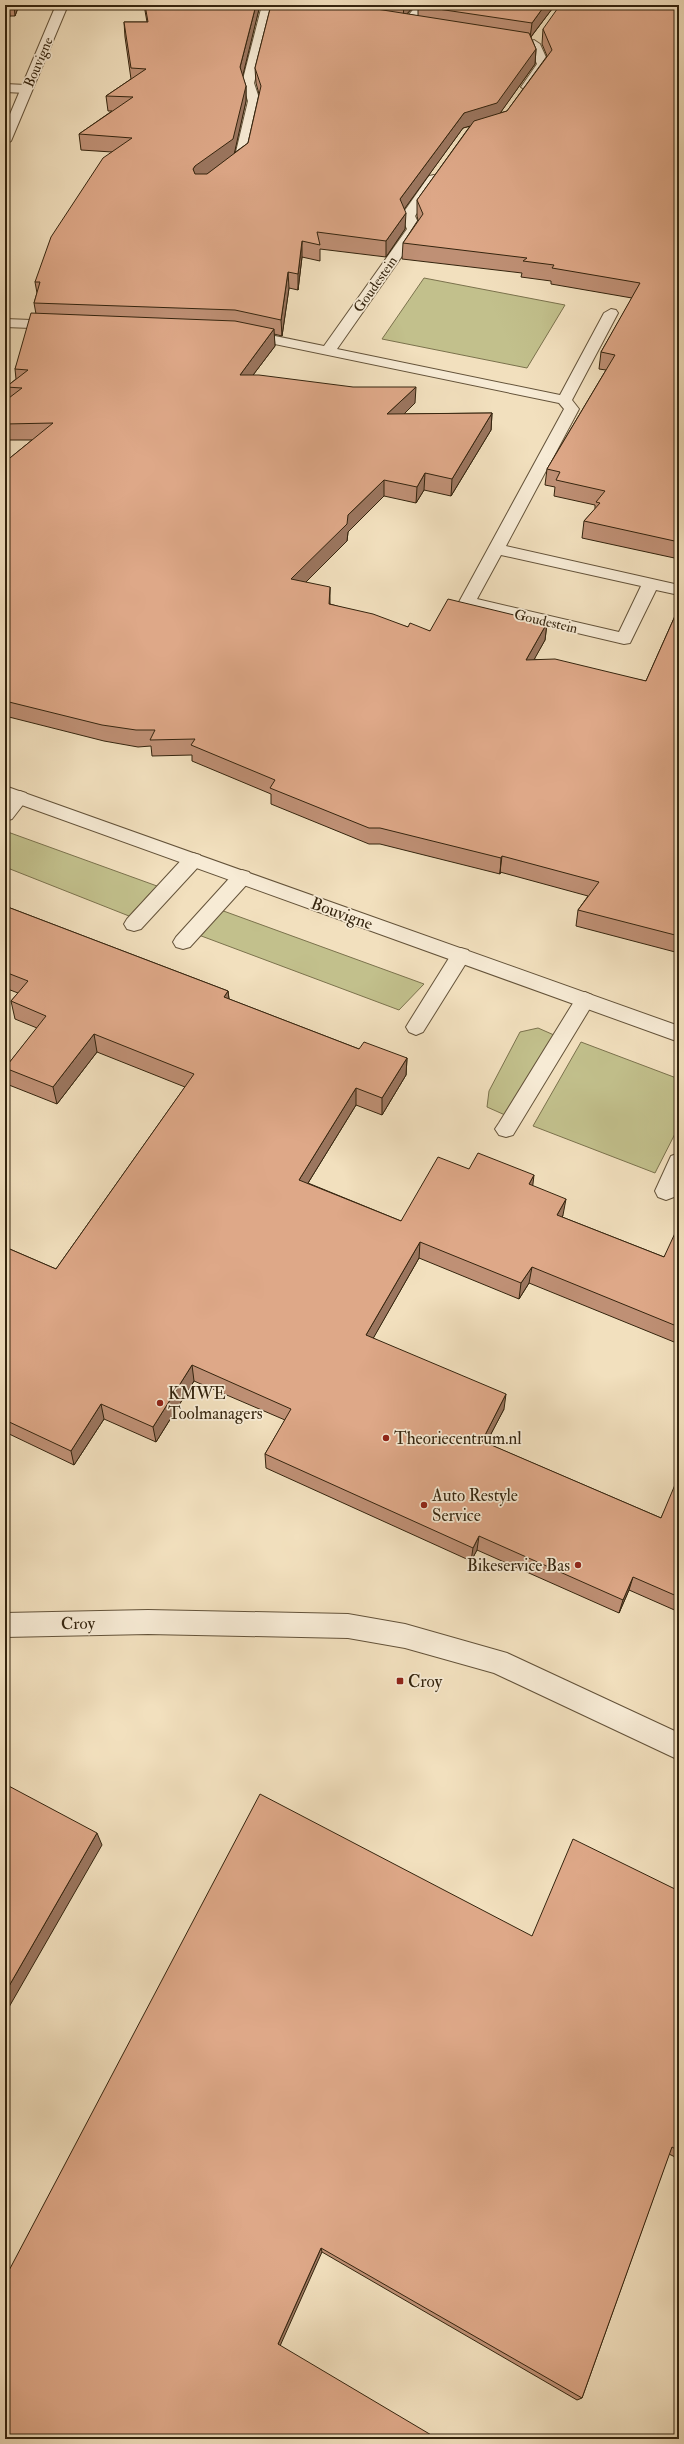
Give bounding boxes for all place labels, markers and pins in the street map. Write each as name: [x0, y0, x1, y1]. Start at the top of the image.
place label: KMWE Toolmanagers: [168, 1383, 263, 1424]
marker: KMWE Toolmanagers: [155, 1398, 165, 1408]
place label: Theoriecentrum.nl: [394, 1428, 522, 1449]
marker: Theoriecentrum.nl: [381, 1433, 391, 1443]
place label: Auto Restyle Service: [431, 1485, 518, 1526]
marker: Auto Restyle Service: [419, 1500, 429, 1510]
place label: Bikeservice Bas: [467, 1555, 570, 1576]
marker: Bikeservice Bas: [573, 1560, 583, 1570]
place label: Croy: [408, 1671, 443, 1693]
marker: Croy: [395, 1676, 405, 1686]

